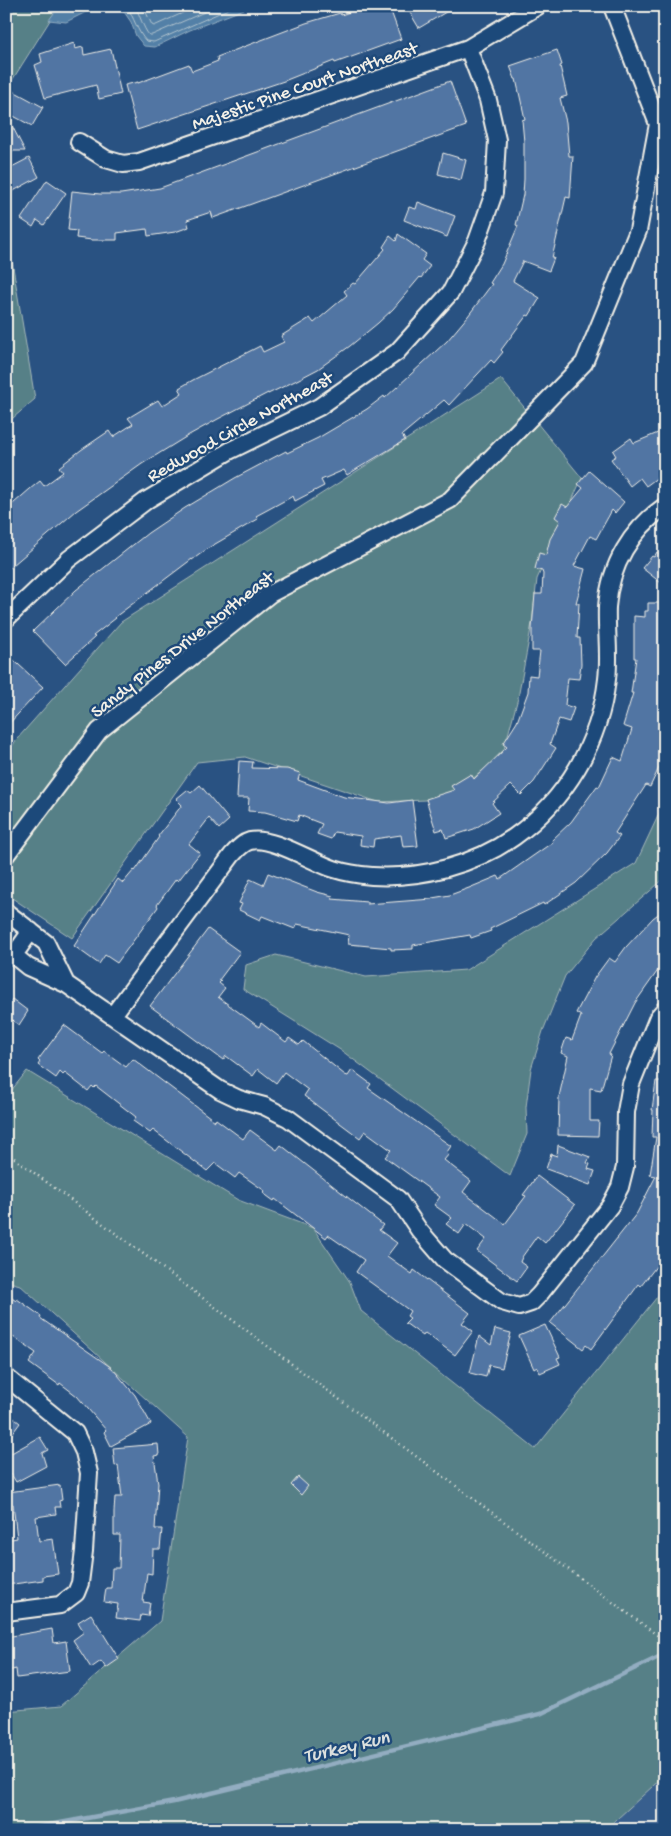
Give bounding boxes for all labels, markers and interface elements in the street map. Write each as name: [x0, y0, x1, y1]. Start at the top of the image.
street label: Majestic Pine Court Northeast: [189, 37, 423, 137]
street label: Redwood Circle Northeast: [144, 366, 340, 489]
street label: Sandy Pines Drive Northeast: [87, 566, 281, 724]
water label: Turkey Run: [302, 1727, 392, 1769]

